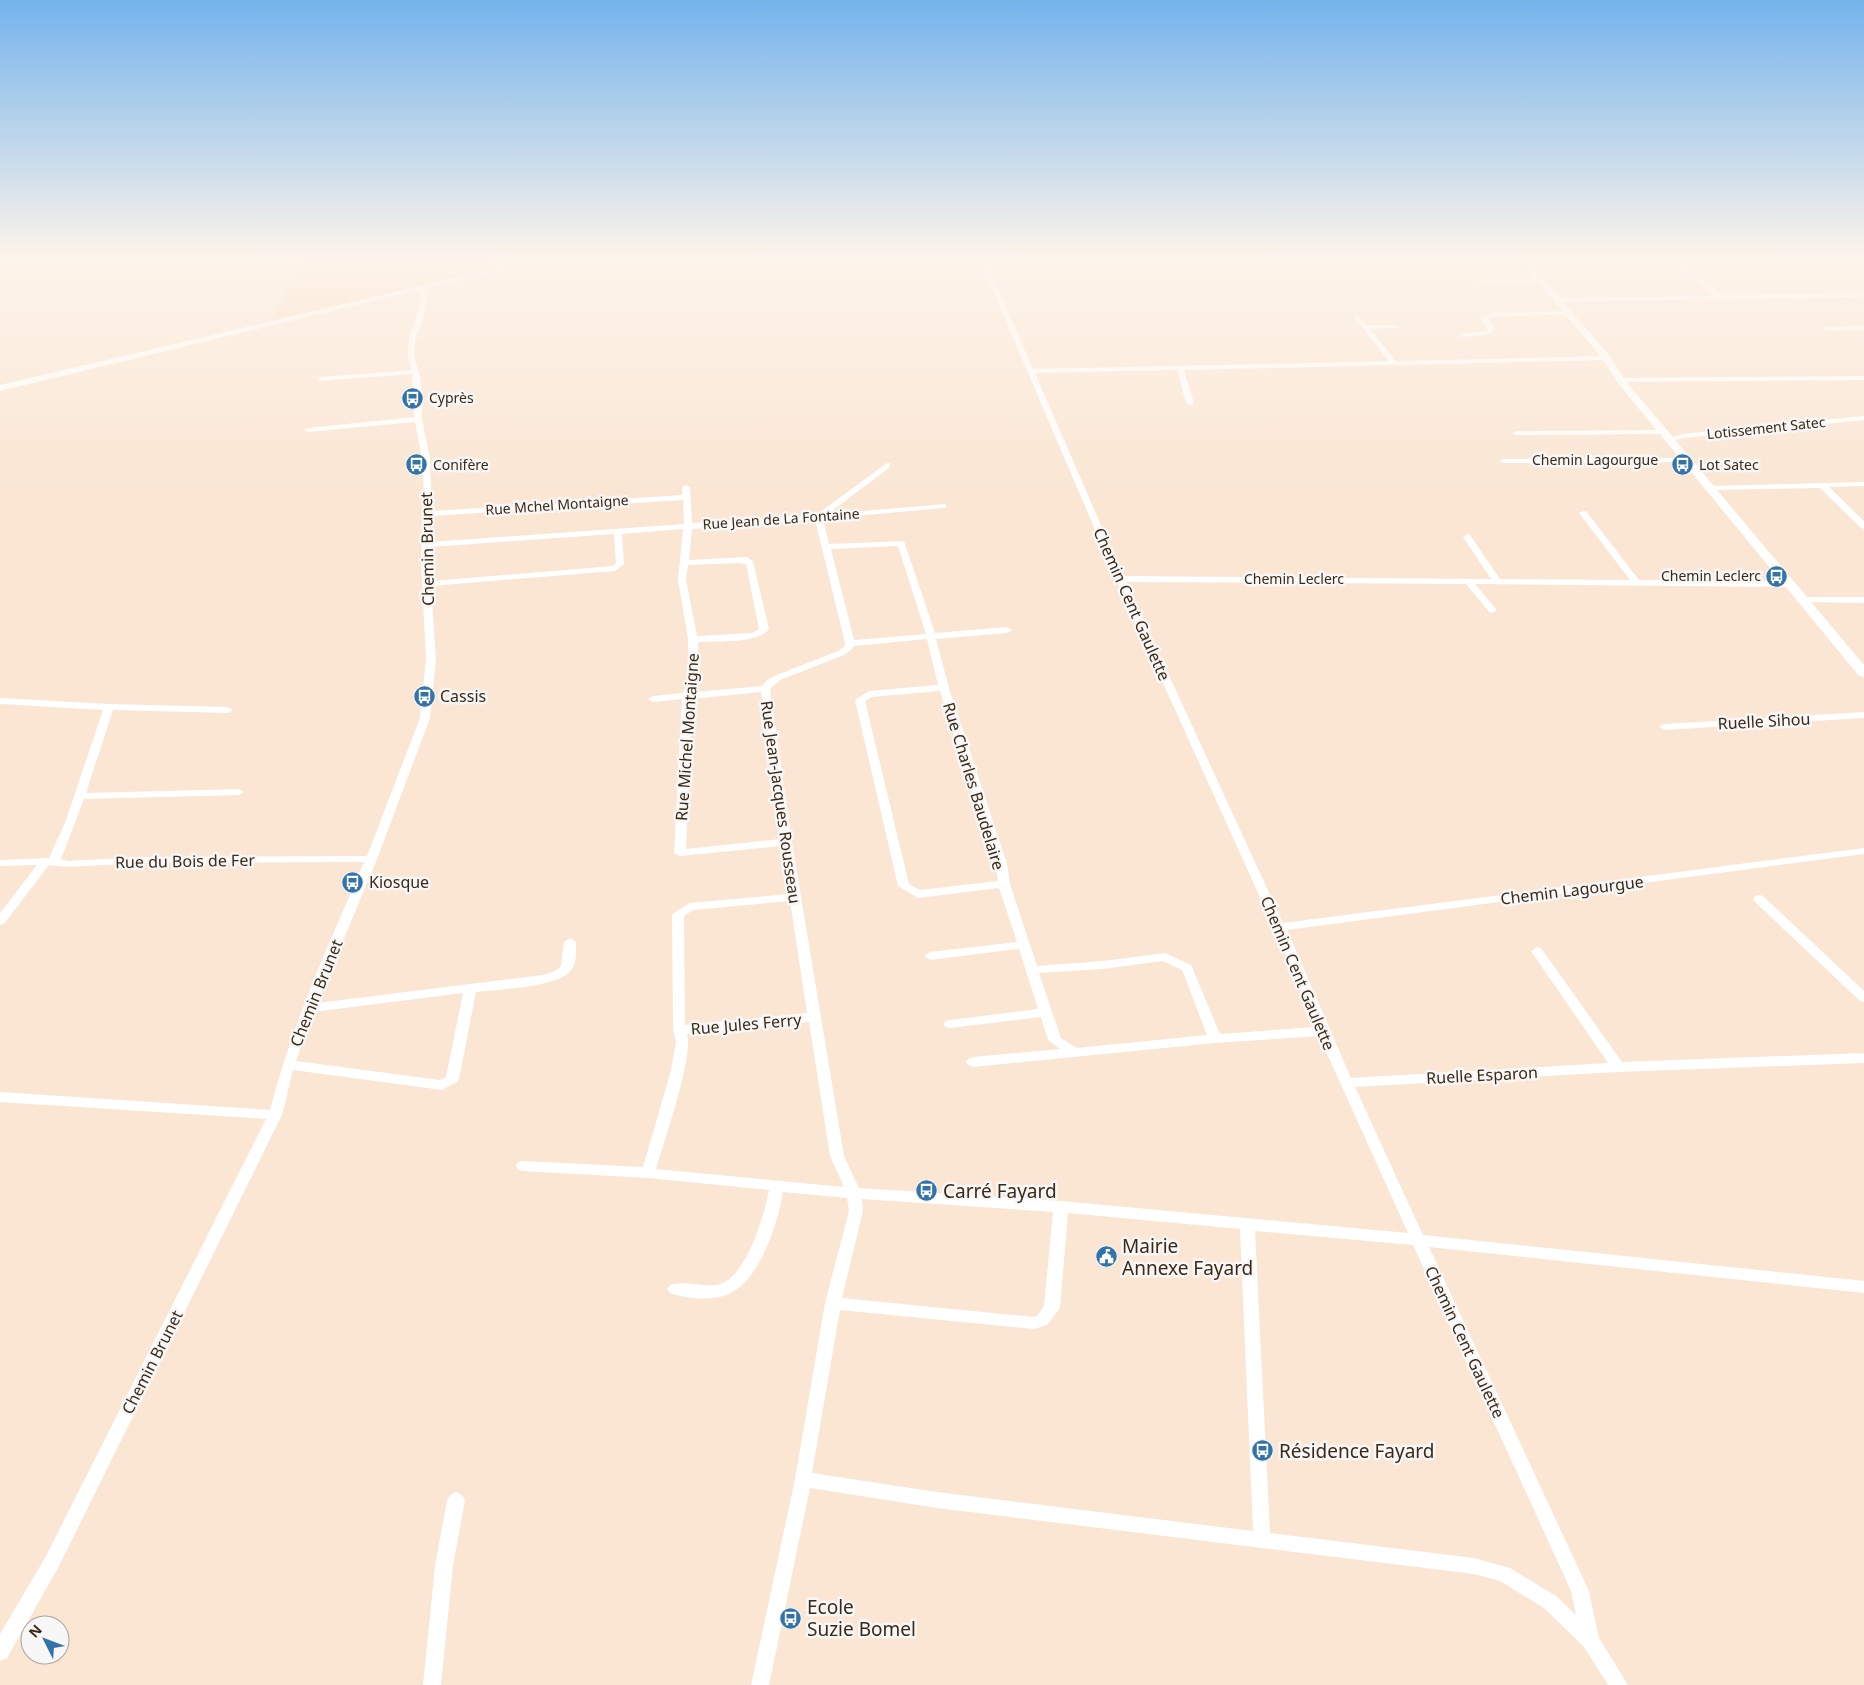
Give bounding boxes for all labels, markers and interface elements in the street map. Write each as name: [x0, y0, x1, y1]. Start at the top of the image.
bus stop icon: Cyprès: [401, 386, 425, 410]
place label: Cyprès: [429, 388, 474, 407]
street label: Lotissement Satec: [1706, 412, 1827, 443]
street label: Chemin Lagourgue: [1532, 450, 1658, 469]
bus stop icon: Conifère: [405, 453, 429, 477]
bus stop icon: Lot Satec: [1671, 453, 1695, 477]
place label: Conifère: [433, 455, 489, 474]
place label: Lot Satec: [1699, 455, 1759, 474]
street label: Rue Mchel Montaigne: [485, 490, 629, 519]
street label: Chemin Brunet: [415, 492, 439, 606]
street label: Rue Jean de La Fontaine: [702, 504, 860, 533]
street label: Chemin Cent Gaulette: [1088, 524, 1176, 684]
bus stop icon: Chemin Leclerc: [1765, 564, 1789, 588]
place label: Chemin Leclerc: [1661, 566, 1761, 585]
street label: Chemin Leclerc: [1244, 569, 1344, 588]
street label: Rue Michel Montaigne: [670, 652, 704, 822]
bus stop icon: Cassis: [412, 684, 436, 708]
place label: Cassis: [440, 685, 486, 707]
street label: Rue Jean-Jacques Rousseau: [756, 699, 806, 905]
street label: Rue Charles Baudelaire: [938, 699, 1010, 873]
street label: Ruelle Sihou: [1717, 708, 1811, 734]
street label: Rue du Bois de Fer: [115, 849, 256, 873]
bus stop icon: Kiosque: [341, 870, 365, 894]
street label: Chemin Lagourgue: [1499, 870, 1645, 910]
place label: Kiosque: [369, 871, 429, 893]
street label: Chemin Cent Gaulette: [1256, 893, 1340, 1053]
street label: Chemin Brunet: [284, 936, 348, 1050]
street label: Rue Jules Ferry: [690, 1008, 803, 1040]
street label: Ruelle Esparon: [1426, 1061, 1538, 1089]
place label: Carré Fayard: [943, 1178, 1057, 1204]
bus stop icon: Carré Fayard: [915, 1179, 939, 1203]
place label: Mairie Annexe Fayard: [1122, 1233, 1253, 1281]
public building icon: Mairie Annexe Fayard: [1094, 1245, 1118, 1269]
street label: Chemin Cent Gaulette: [1420, 1262, 1510, 1422]
street label: Chemin Brunet: [116, 1306, 188, 1418]
place label: Résidence Fayard: [1279, 1438, 1434, 1464]
bus stop icon: Résidence Fayard: [1251, 1439, 1275, 1463]
place label: Ecole Suzie Bomel: [807, 1594, 916, 1642]
bus stop icon: Ecole Suzie Bomel: [779, 1606, 803, 1630]
north arrow: [20, 1615, 70, 1665]
text: N: [24, 1620, 46, 1642]

